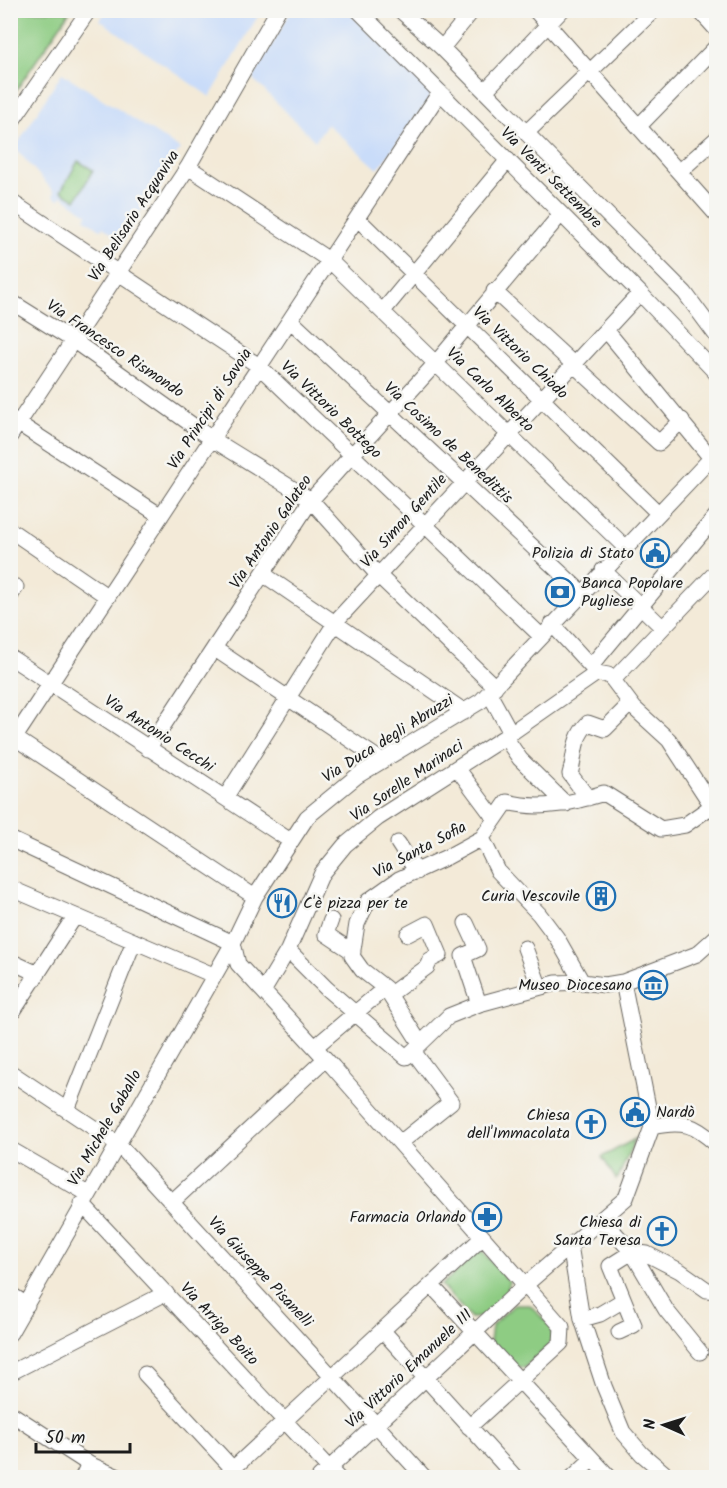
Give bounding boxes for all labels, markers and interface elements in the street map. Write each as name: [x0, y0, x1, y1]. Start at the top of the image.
street label: Via Venti Settembre: [494, 121, 608, 235]
street label: Via Belisario Acquaviva: [82, 145, 186, 287]
street label: Via Francesco Rismondo: [41, 293, 189, 405]
street label: Via Vittorio Chiodo: [466, 300, 574, 406]
street label: Via Carlo Alberto: [440, 341, 540, 439]
street label: Via Principi di Savoia: [161, 343, 259, 475]
street label: Via Vittorio Bottego: [275, 355, 387, 465]
street label: Via Cosimo de Benedittis: [377, 376, 519, 510]
street label: Via Simon Gentile: [355, 468, 453, 574]
street label: Via Antonio Galateo: [223, 470, 319, 594]
public building icon: Polizia di Stato: [639, 537, 671, 569]
place label: Polizia di Stato: [532, 541, 634, 566]
place label: Banca Popolare Pugliese: [581, 571, 683, 614]
bank icon: Banca Popolare Pugliese: [544, 576, 576, 608]
street label: Via Duca degli Abruzzi: [317, 688, 460, 790]
street label: Via Antonio Cecchi: [99, 689, 220, 780]
street label: Via Sorelle Marinaci: [345, 733, 470, 828]
street label: Via Santa Sofia: [369, 815, 471, 885]
building icon: Curia Vescovile: [585, 880, 617, 912]
place label: Curia Vescovile: [481, 884, 580, 909]
restaurant icon: C'è pizza per te: [266, 887, 298, 919]
place label: C'è pizza per te: [303, 891, 408, 916]
museum icon: Museo Diocesano: [637, 969, 669, 1001]
place label: Museo Diocesano: [518, 973, 632, 998]
street label: Via Michele Gaballo: [61, 1065, 149, 1191]
public building icon: Nardò: [619, 1096, 651, 1128]
place label: Nardò: [656, 1100, 695, 1125]
place label: Chiesa dell'Immacolata: [467, 1103, 570, 1146]
church icon: Chiesa dell'Immacolata: [575, 1108, 607, 1140]
pharmacy icon: Farmacia Orlando: [471, 1201, 503, 1233]
place label: Farmacia Orlando: [349, 1205, 466, 1230]
place label: Chiesa di Santa Teresa: [554, 1210, 642, 1253]
street label: Via Giuseppe Pisanelli: [202, 1211, 319, 1334]
church icon: Chiesa di Santa Teresa: [646, 1215, 678, 1247]
street label: Via Arrigo Boito: [174, 1277, 264, 1371]
street label: Via Vittorio Emanuele III: [340, 1303, 478, 1435]
north arrow: [634, 1395, 694, 1455]
scale bar: [36, 1416, 130, 1454]
text: N: [638, 1419, 663, 1430]
text: 50 m: [45, 1424, 85, 1453]

